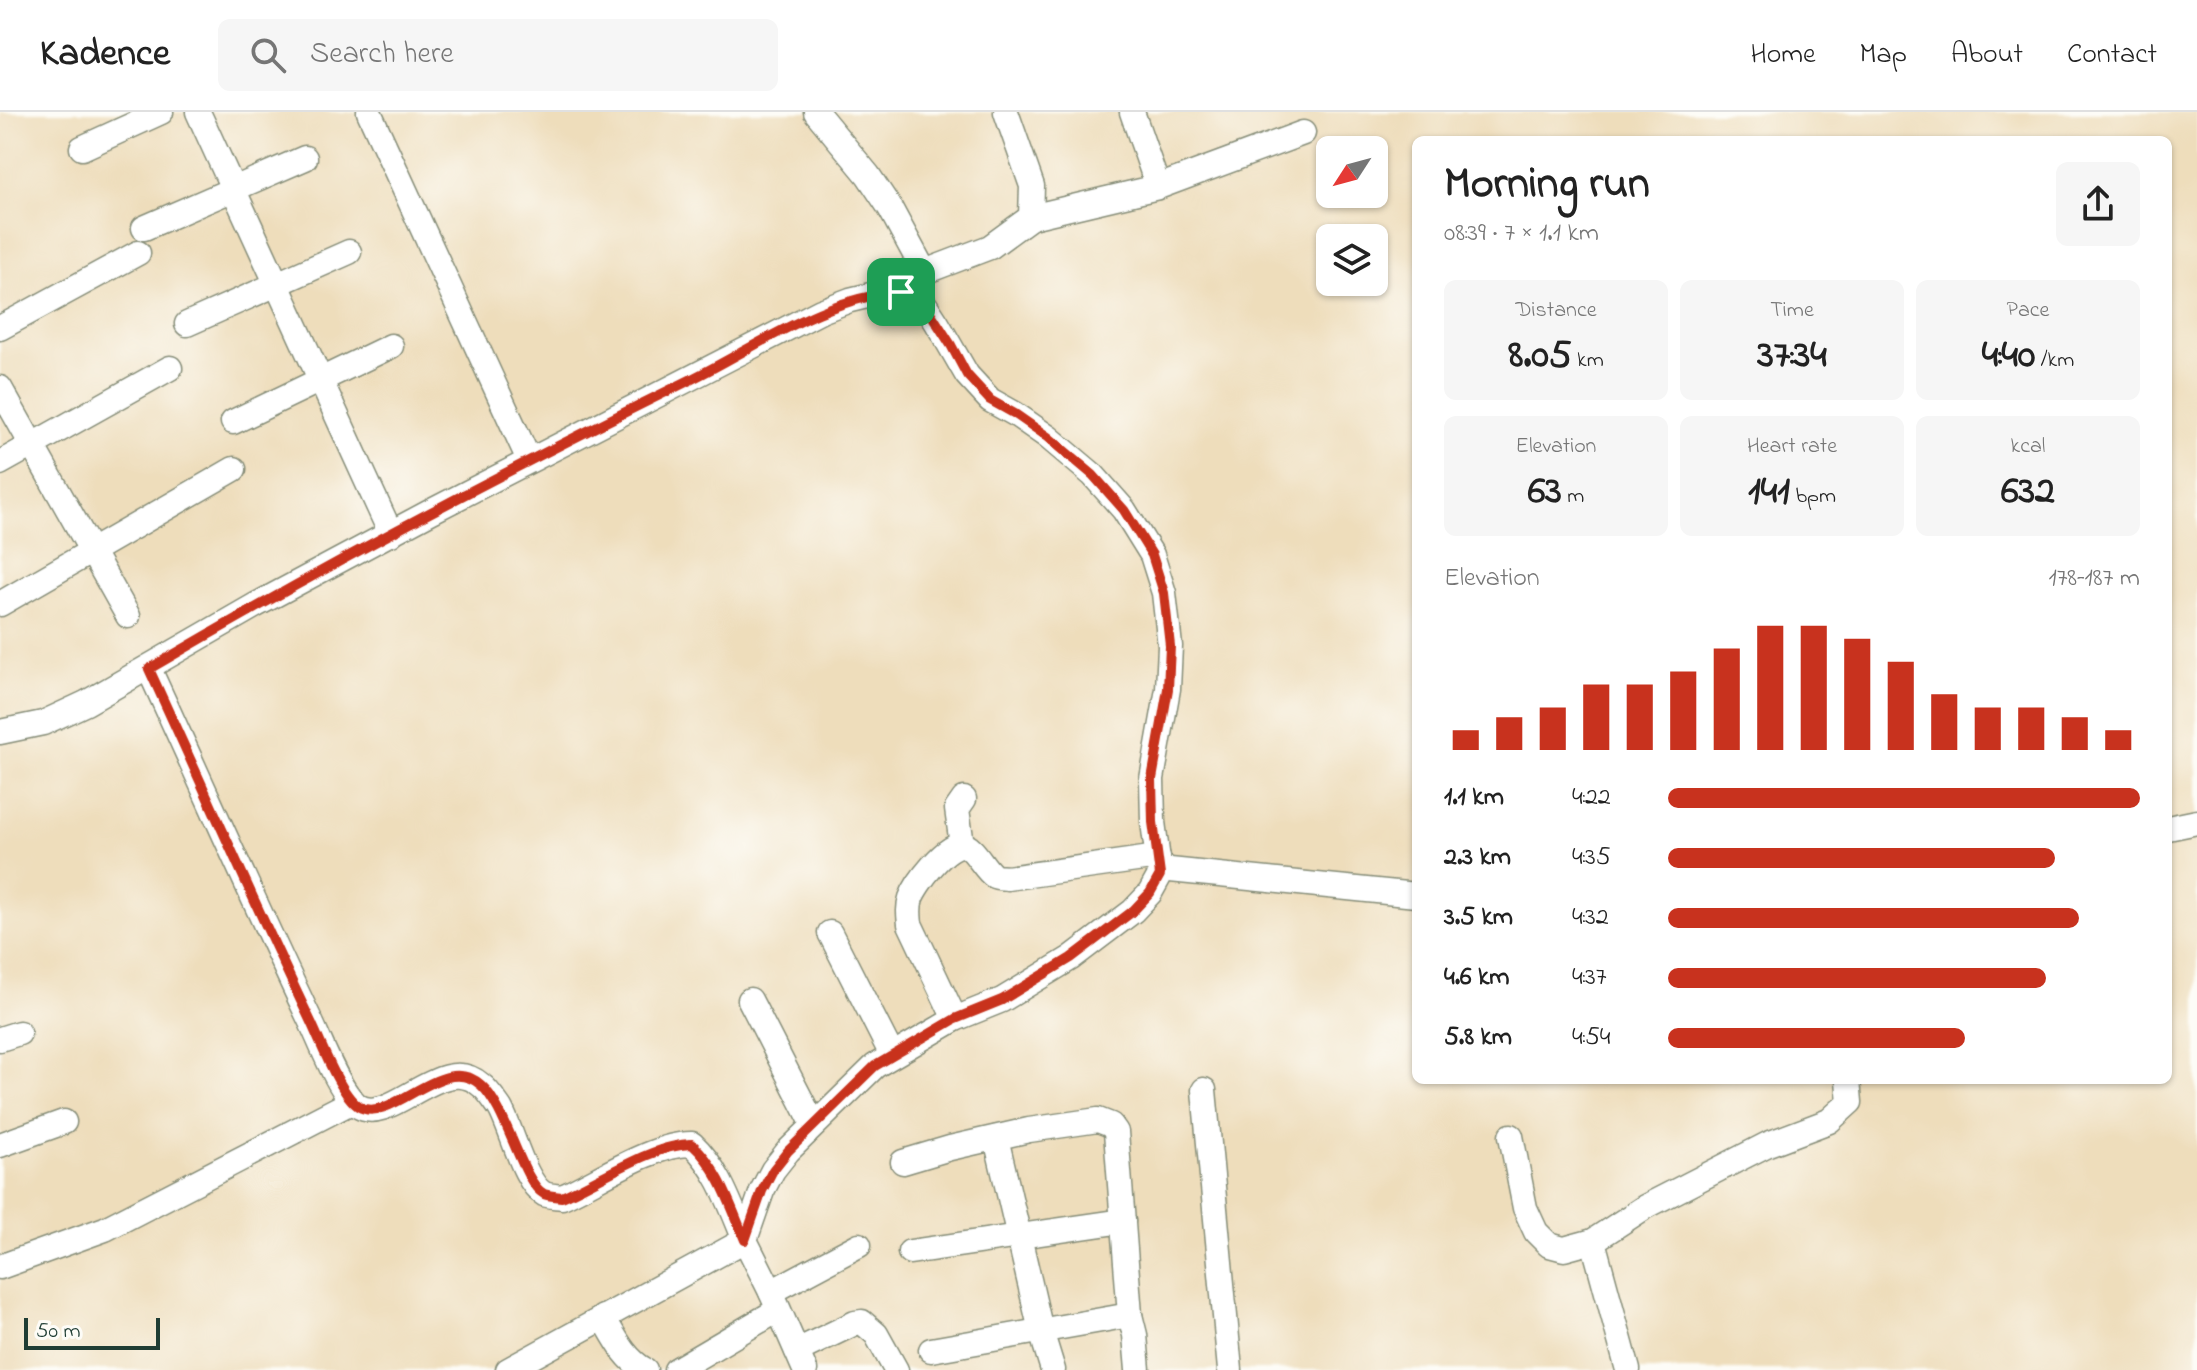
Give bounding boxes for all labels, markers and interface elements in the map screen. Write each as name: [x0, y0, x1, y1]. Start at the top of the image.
search box: [218, 19, 778, 91]
text: Kadence: [40, 27, 170, 83]
icon: search: [246, 33, 290, 77]
text: Search here: [310, 33, 454, 77]
text: Home: [1750, 35, 1816, 76]
text: Map: [1860, 35, 1907, 76]
text: About: [1951, 35, 2023, 76]
text: Contact: [2067, 35, 2157, 76]
north arrow: [1316, 136, 1388, 208]
map controls: [1316, 136, 1388, 296]
text: Morning run: [1444, 153, 1650, 217]
button: share: [2056, 162, 2140, 246]
text: 08:39 · 7 × 1.1 km: [1444, 215, 1599, 253]
button: layers: [1316, 224, 1388, 296]
pin: [867, 258, 935, 326]
icon: arrive: [879, 270, 923, 314]
text: Distance: [1515, 295, 1597, 327]
text: Time: [1770, 295, 1814, 327]
text: Pace: [2007, 295, 2049, 327]
text: 8.05: [1508, 327, 1572, 386]
text: 37:34: [1757, 327, 1827, 386]
text: 4:40: [1982, 327, 2035, 386]
text: km: [1572, 345, 1604, 377]
text: /km: [2035, 345, 2074, 377]
text: Elevation: [1516, 431, 1596, 463]
text: Heart rate: [1747, 431, 1837, 463]
text: kcal: [2011, 431, 2045, 463]
text: 63: [1528, 463, 1562, 522]
text: 141: [1748, 463, 1790, 522]
text: 632: [2001, 463, 2055, 522]
text: m: [1562, 481, 1584, 513]
text: bpm: [1790, 481, 1836, 513]
text: Elevation: [1444, 560, 1540, 598]
text: 178–187 m: [2048, 560, 2140, 598]
text: 1.1 km: [1444, 779, 1504, 817]
text: 4:22: [1572, 779, 1611, 817]
text: 2.3 km: [1444, 839, 1511, 877]
text: 4:35: [1572, 839, 1611, 877]
text: 3.5 km: [1444, 899, 1513, 937]
text: 4:32: [1572, 899, 1609, 937]
text: 4.6 km: [1444, 959, 1510, 997]
text: 4:37: [1572, 959, 1606, 997]
text: 5.8 km: [1444, 1019, 1512, 1057]
text: 4:54: [1572, 1019, 1611, 1057]
scale bar: [24, 1314, 160, 1350]
text: 50 m: [36, 1316, 81, 1348]

